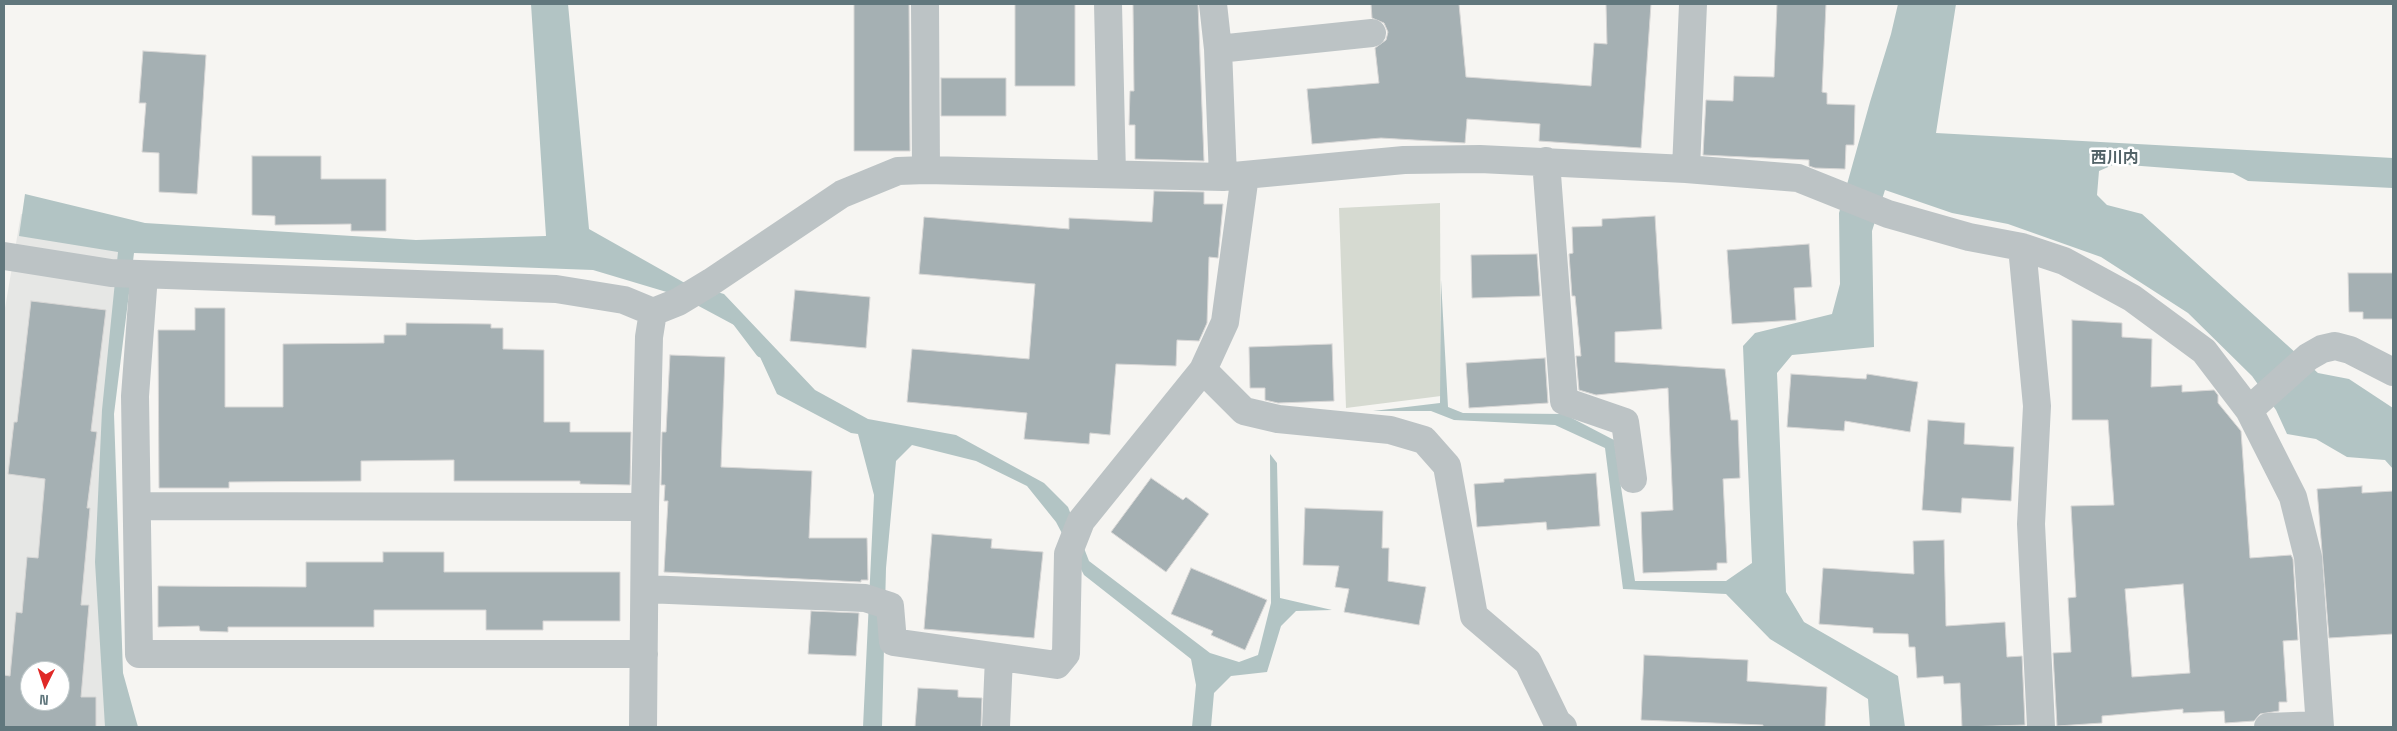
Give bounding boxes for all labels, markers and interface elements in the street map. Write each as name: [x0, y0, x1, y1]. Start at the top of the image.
district label: 西川内: [2091, 149, 2139, 169]
north arrow: [20, 661, 70, 711]
text: N: [39, 691, 49, 709]

